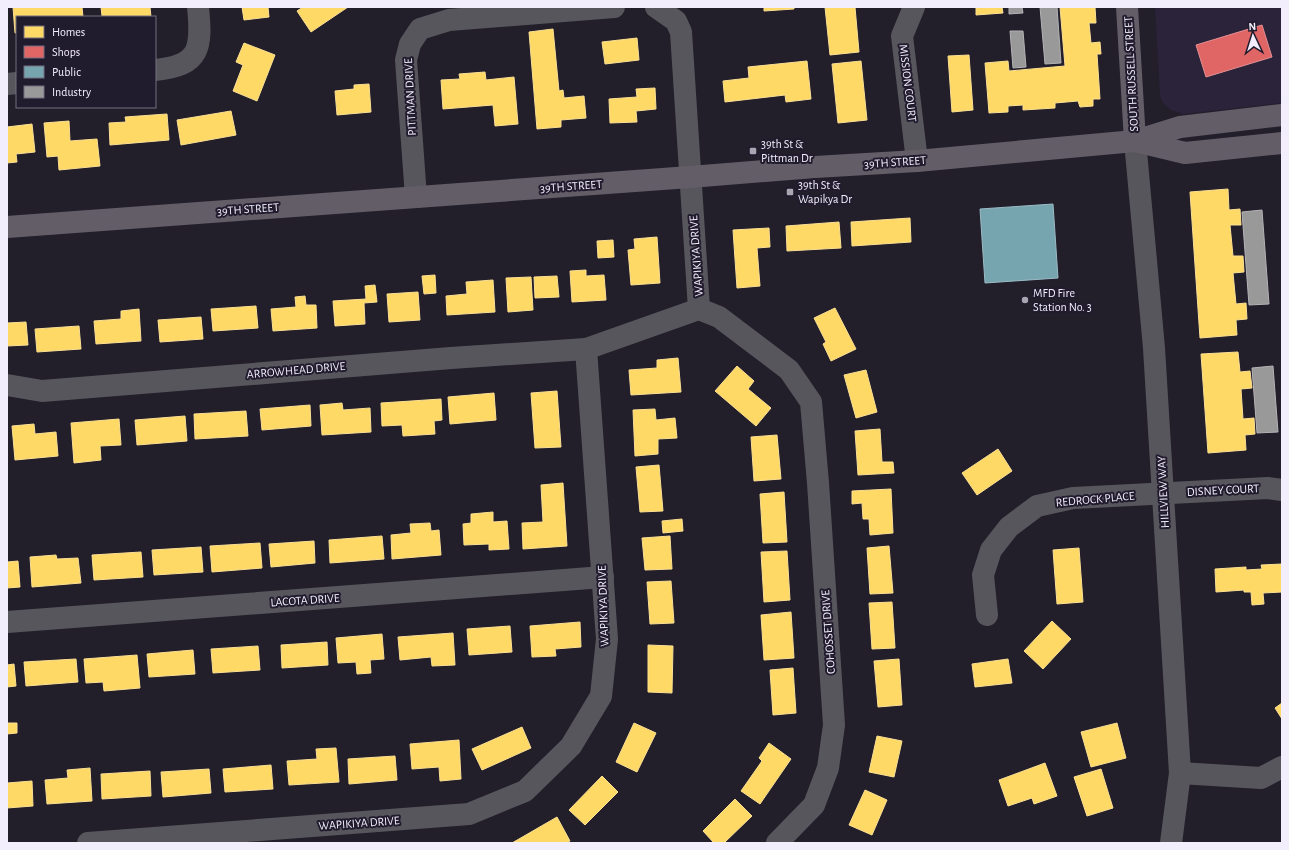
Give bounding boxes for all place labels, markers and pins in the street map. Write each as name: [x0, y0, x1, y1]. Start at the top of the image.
place label: 39th St & Pittman Dr: [761, 138, 813, 164]
marker: 39th St & Pittman Dr: [748, 146, 758, 156]
place label: 39th St & Wapikya Dr: [798, 179, 852, 206]
marker: 39th St & Wapikya Dr: [785, 187, 795, 197]
place label: MFD Fire Station No. 3: [1033, 287, 1092, 313]
marker: MFD Fire Station No. 3: [1020, 295, 1030, 305]

